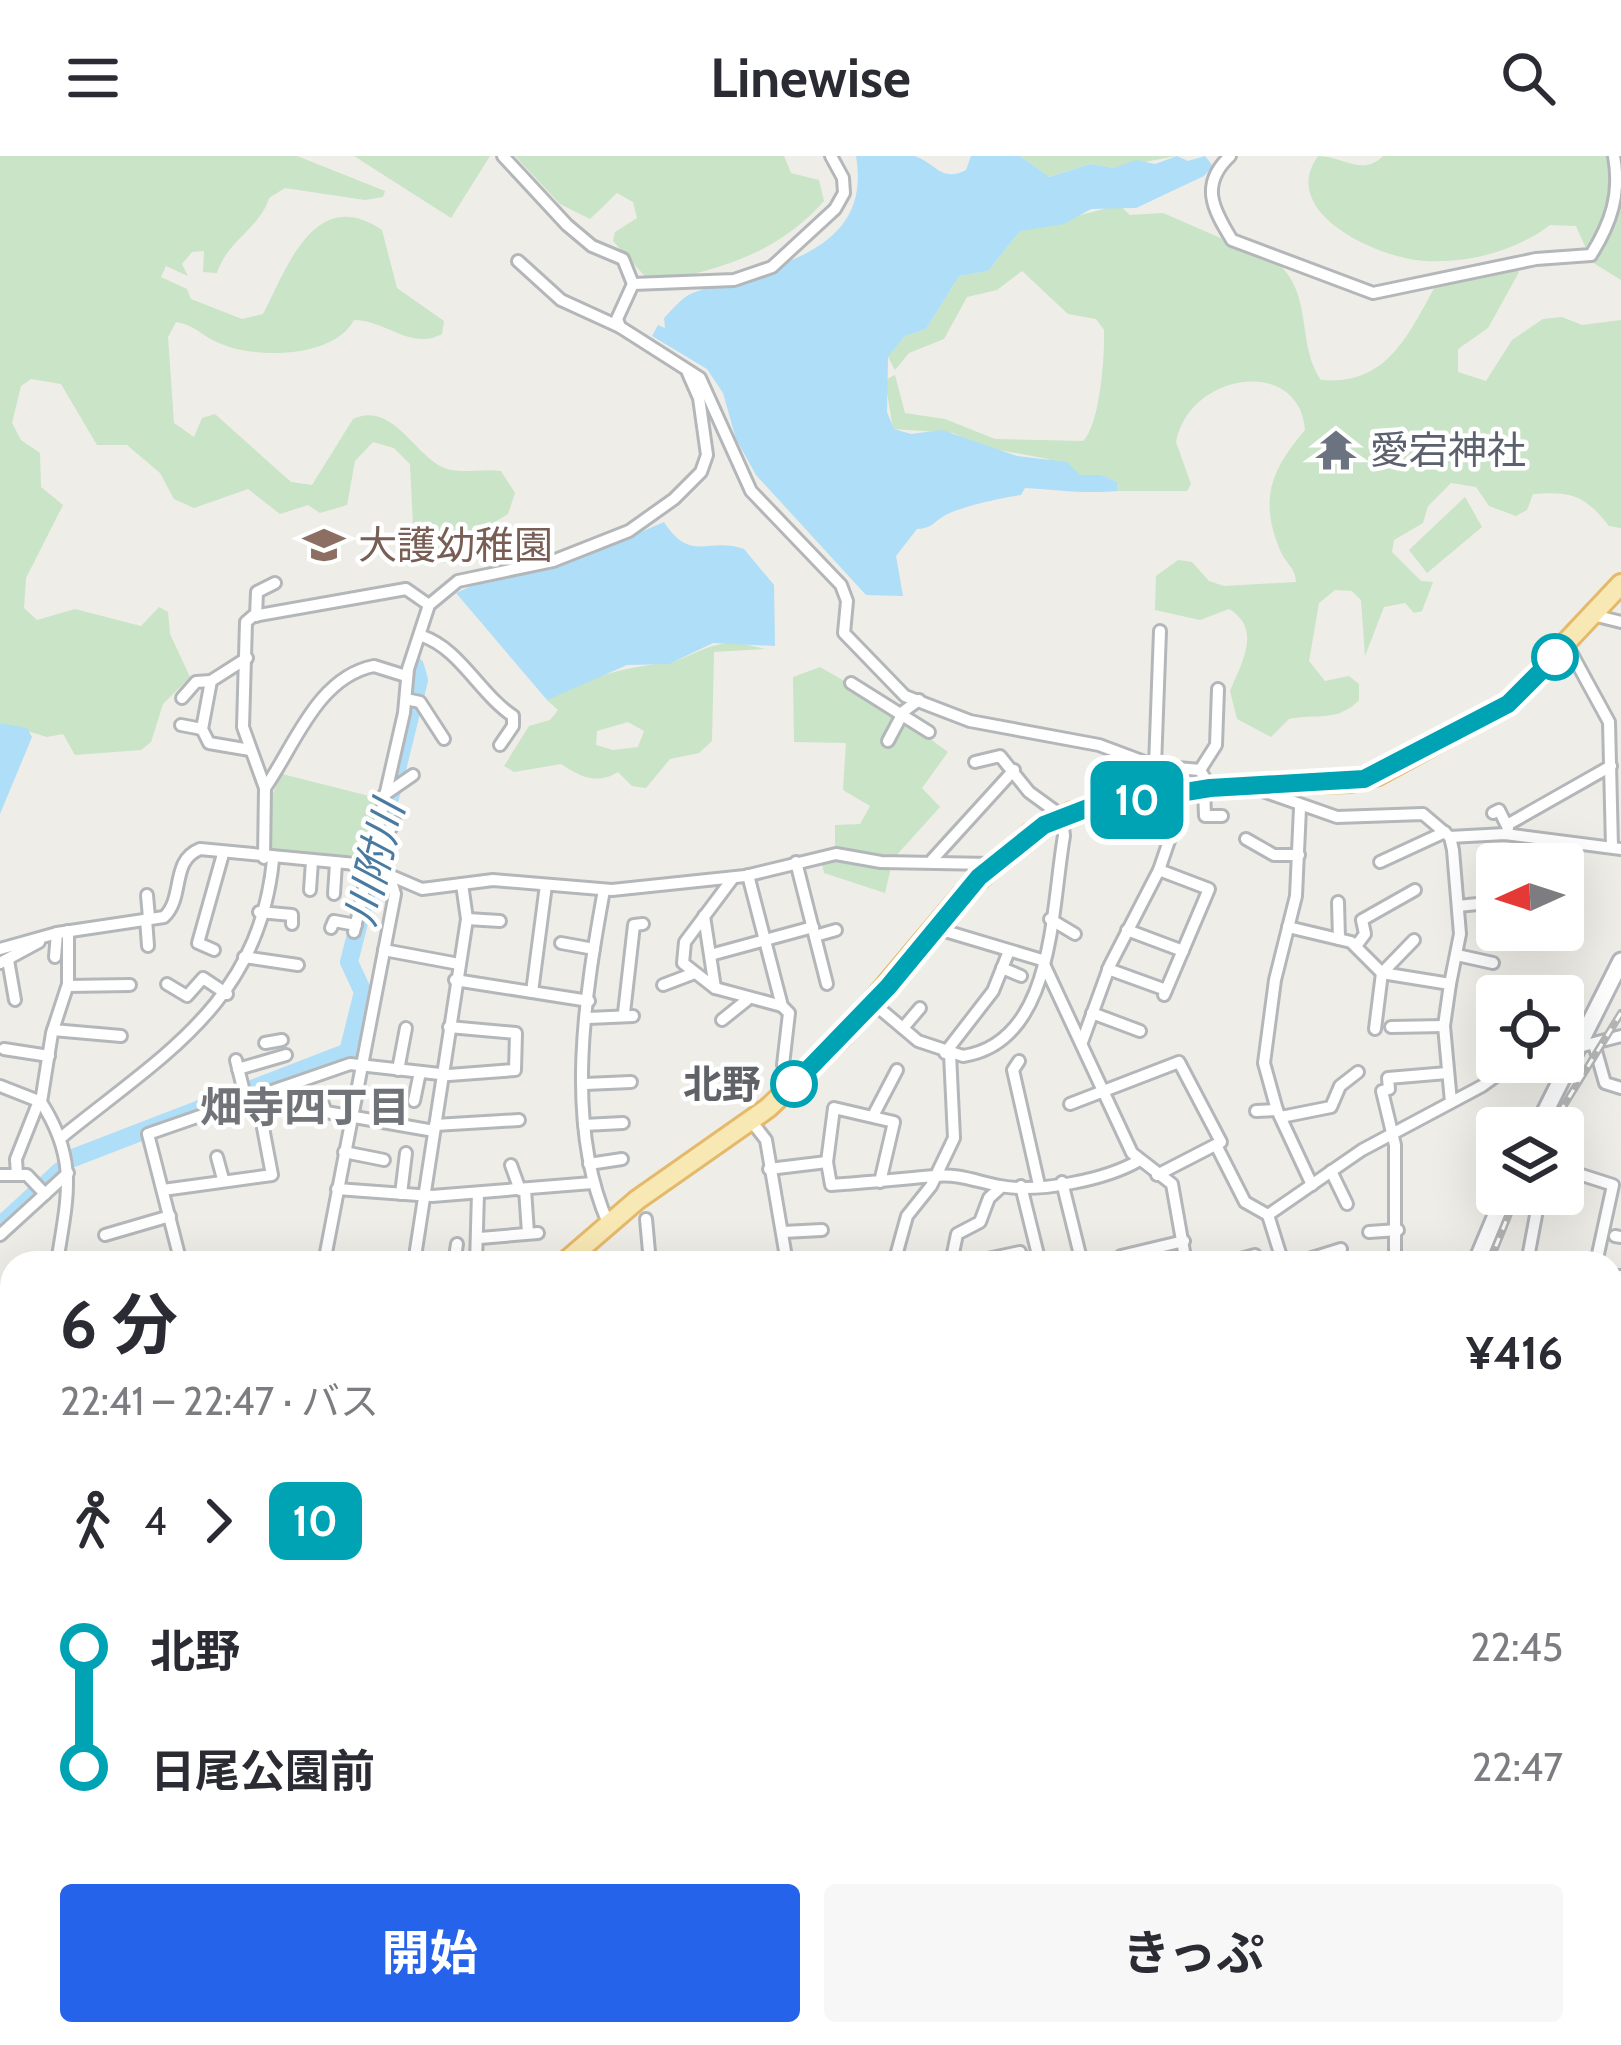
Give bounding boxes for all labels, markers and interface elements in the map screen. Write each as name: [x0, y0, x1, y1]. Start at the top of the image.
icon: menu: [60, 45, 126, 111]
text: Linewise: [710, 45, 911, 111]
icon: search: [1495, 45, 1561, 111]
place label: 愛宕神社: [1370, 426, 1526, 474]
temple icon: 愛宕神社: [1313, 427, 1359, 473]
place label: 大護幼稚園: [358, 521, 553, 569]
school or university icon: 大護幼稚園: [301, 522, 347, 568]
unlabelled marker: [1533, 635, 1577, 679]
line badge: 10: [1083, 761, 1191, 839]
text: 10: [1114, 774, 1160, 826]
water label: 川附川: [334, 792, 415, 930]
north arrow: [1476, 843, 1584, 951]
map controls: [1476, 843, 1584, 1215]
button: locate: [1476, 975, 1584, 1083]
place label: 北野: [683, 1060, 761, 1108]
marker: 北野: [772, 1062, 816, 1106]
district label: 畑寺四丁目: [200, 1081, 410, 1133]
button: layers: [1476, 1107, 1584, 1215]
text: 6 分: [60, 1284, 178, 1365]
text: ¥416: [1466, 1326, 1563, 1380]
text: 22:41 – 22:47 · バス: [60, 1377, 379, 1425]
icon: walk: [60, 1488, 126, 1554]
icon: forward: [185, 1488, 251, 1554]
text: 10: [293, 1495, 338, 1547]
text: 4: [144, 1497, 167, 1545]
text: 22:45: [1470, 1623, 1563, 1671]
text: 北野: [150, 1624, 240, 1678]
text: 22:47: [1472, 1743, 1563, 1791]
text: 日尾公園前: [150, 1744, 375, 1798]
button: 開始: [60, 1884, 800, 2022]
button: きっぷ: [824, 1884, 1563, 2022]

